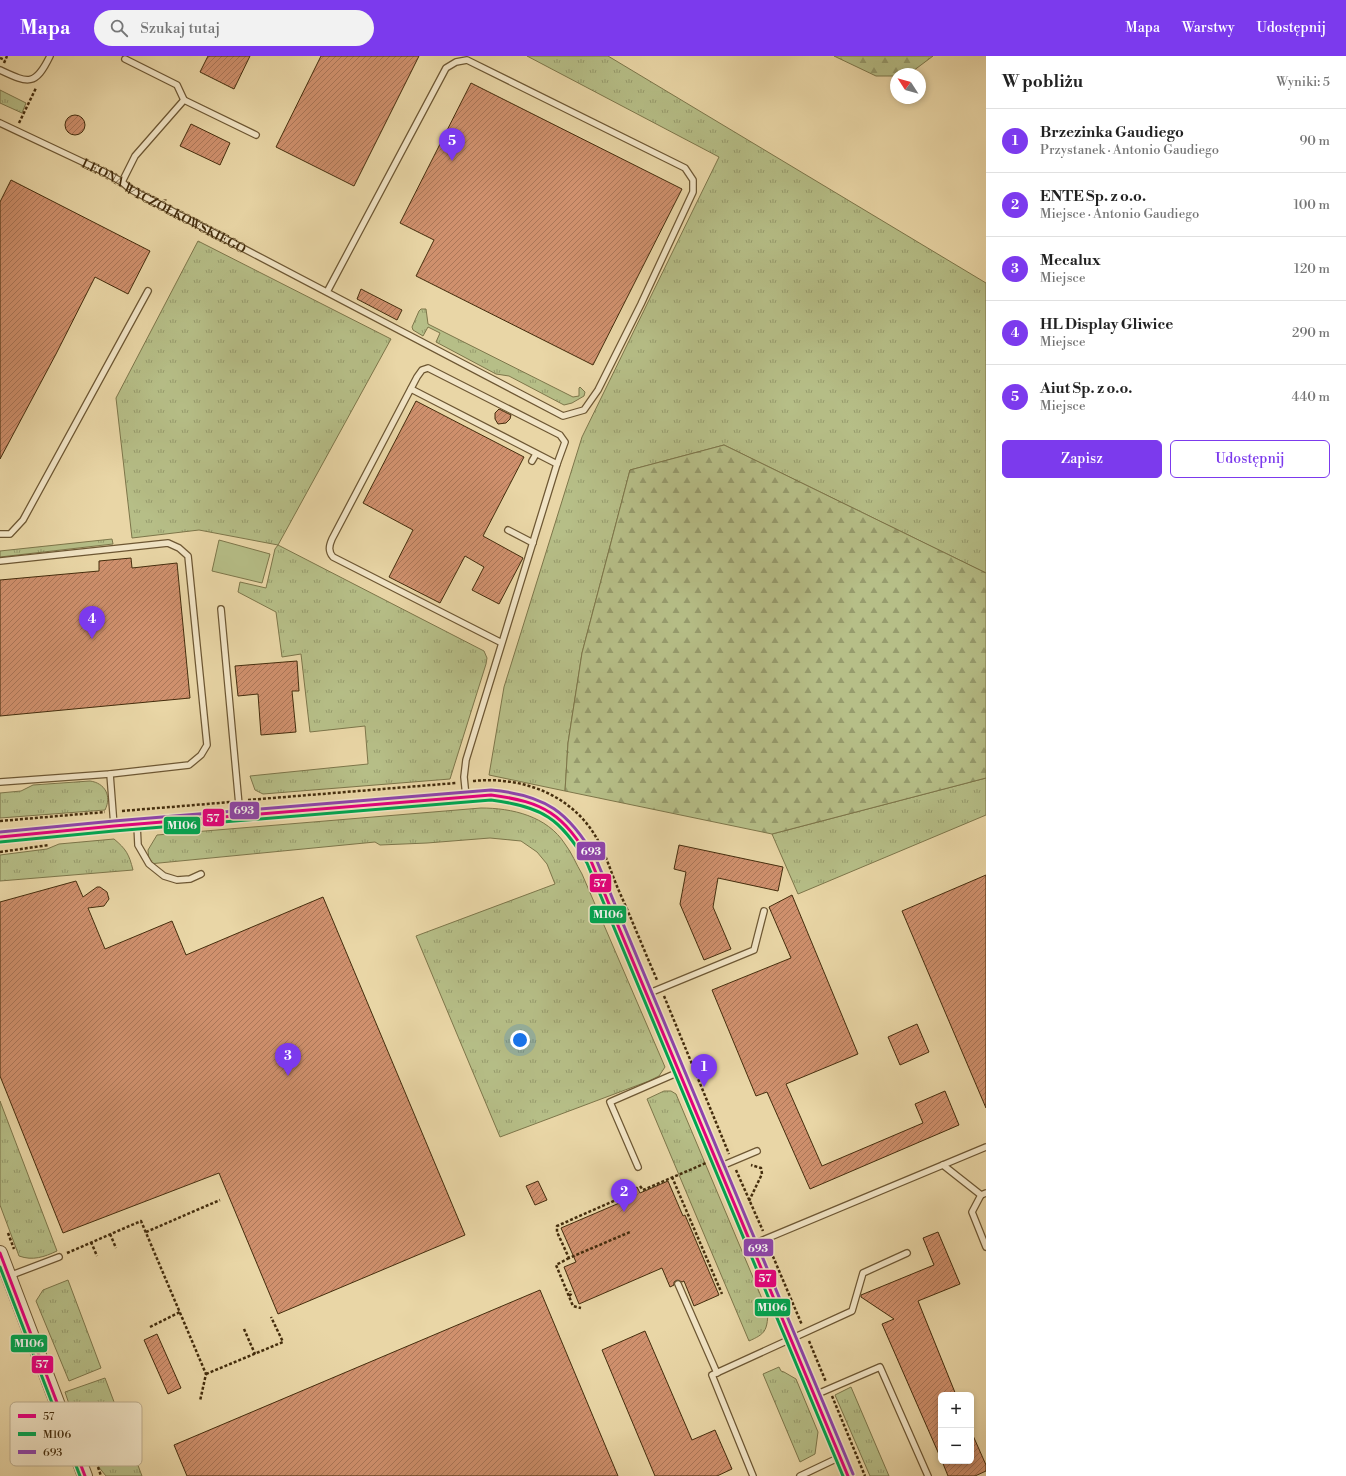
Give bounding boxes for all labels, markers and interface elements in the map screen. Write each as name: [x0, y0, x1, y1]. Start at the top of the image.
search box: [94, 10, 374, 46]
text: Mapa: [20, 16, 70, 40]
icon: search: [108, 17, 130, 39]
text: Szukaj tutaj: [140, 19, 220, 38]
text: Mapa: [1125, 19, 1160, 37]
text: Warstwy: [1182, 19, 1235, 37]
text: Udostępnij: [1257, 19, 1326, 37]
north arrow: [890, 68, 926, 104]
text: W pobliżu: [1002, 71, 1083, 93]
text: Wyniki: 5: [1276, 74, 1330, 90]
text: Brzezinka Gaudiego: [1040, 123, 1184, 142]
pin: 5: [439, 128, 465, 161]
text: 1: [1012, 133, 1018, 149]
text: 90 m: [1299, 133, 1330, 149]
text: Przystanek · Antonio Gaudiego: [1040, 142, 1219, 158]
street label: LEONA WYCZÓŁKOWSKIEGO: [79, 156, 249, 257]
text: ENTE Sp. z o.o.: [1040, 187, 1146, 206]
text: 2: [1011, 197, 1019, 213]
text: 100 m: [1294, 197, 1330, 213]
text: Miejsce · Antonio Gaudiego: [1040, 206, 1199, 222]
text: Mecalux: [1040, 251, 1101, 270]
text: 3: [1011, 261, 1019, 277]
text: 120 m: [1294, 261, 1330, 277]
text: Miejsce: [1040, 270, 1085, 286]
text: HL Display Gliwice: [1040, 315, 1173, 334]
text: 4: [1011, 325, 1019, 341]
text: 290 m: [1292, 325, 1330, 341]
text: Miejsce: [1040, 334, 1085, 350]
text: Aiut Sp. z o.o.: [1040, 379, 1132, 398]
text: 5: [1011, 389, 1019, 405]
text: 440 m: [1292, 389, 1330, 405]
text: Miejsce: [1040, 398, 1085, 414]
button: Zapisz: [1002, 440, 1162, 478]
button: Udostępnij: [1170, 440, 1330, 478]
pin: 4: [79, 606, 105, 639]
line badge: 693: [229, 801, 260, 820]
text: 693: [234, 804, 255, 818]
line badge: 57: [202, 808, 225, 827]
text: 57: [207, 812, 220, 826]
line badge: M106: [163, 816, 201, 835]
text: M106: [167, 819, 197, 833]
line badge: 693: [576, 841, 606, 861]
text: 693: [581, 845, 602, 859]
line badge: 57: [589, 873, 612, 893]
text: 57: [594, 877, 607, 891]
line badge: M106: [589, 905, 627, 924]
text: M106: [593, 908, 623, 922]
your location: [510, 1030, 530, 1050]
pin: 3: [275, 1043, 301, 1076]
pin: 1: [691, 1054, 717, 1087]
pin: 2: [611, 1179, 637, 1212]
line badge: 693: [743, 1238, 774, 1257]
text: 693: [748, 1242, 769, 1256]
line badge: 57: [754, 1269, 777, 1288]
text: 57: [759, 1272, 772, 1286]
line badge: M106: [754, 1298, 791, 1317]
text: M106: [757, 1301, 787, 1315]
line badge: M106: [10, 1334, 48, 1353]
text: M106: [14, 1337, 44, 1351]
line badge: 57: [31, 1355, 54, 1374]
text: 57: [36, 1358, 49, 1372]
map controls: [938, 1392, 974, 1464]
button: +: [938, 1392, 974, 1428]
legend: [10, 1402, 142, 1466]
text: 57: [43, 1410, 55, 1424]
text: M106: [43, 1428, 71, 1442]
button: −: [938, 1428, 974, 1464]
text: 693: [43, 1446, 62, 1460]

